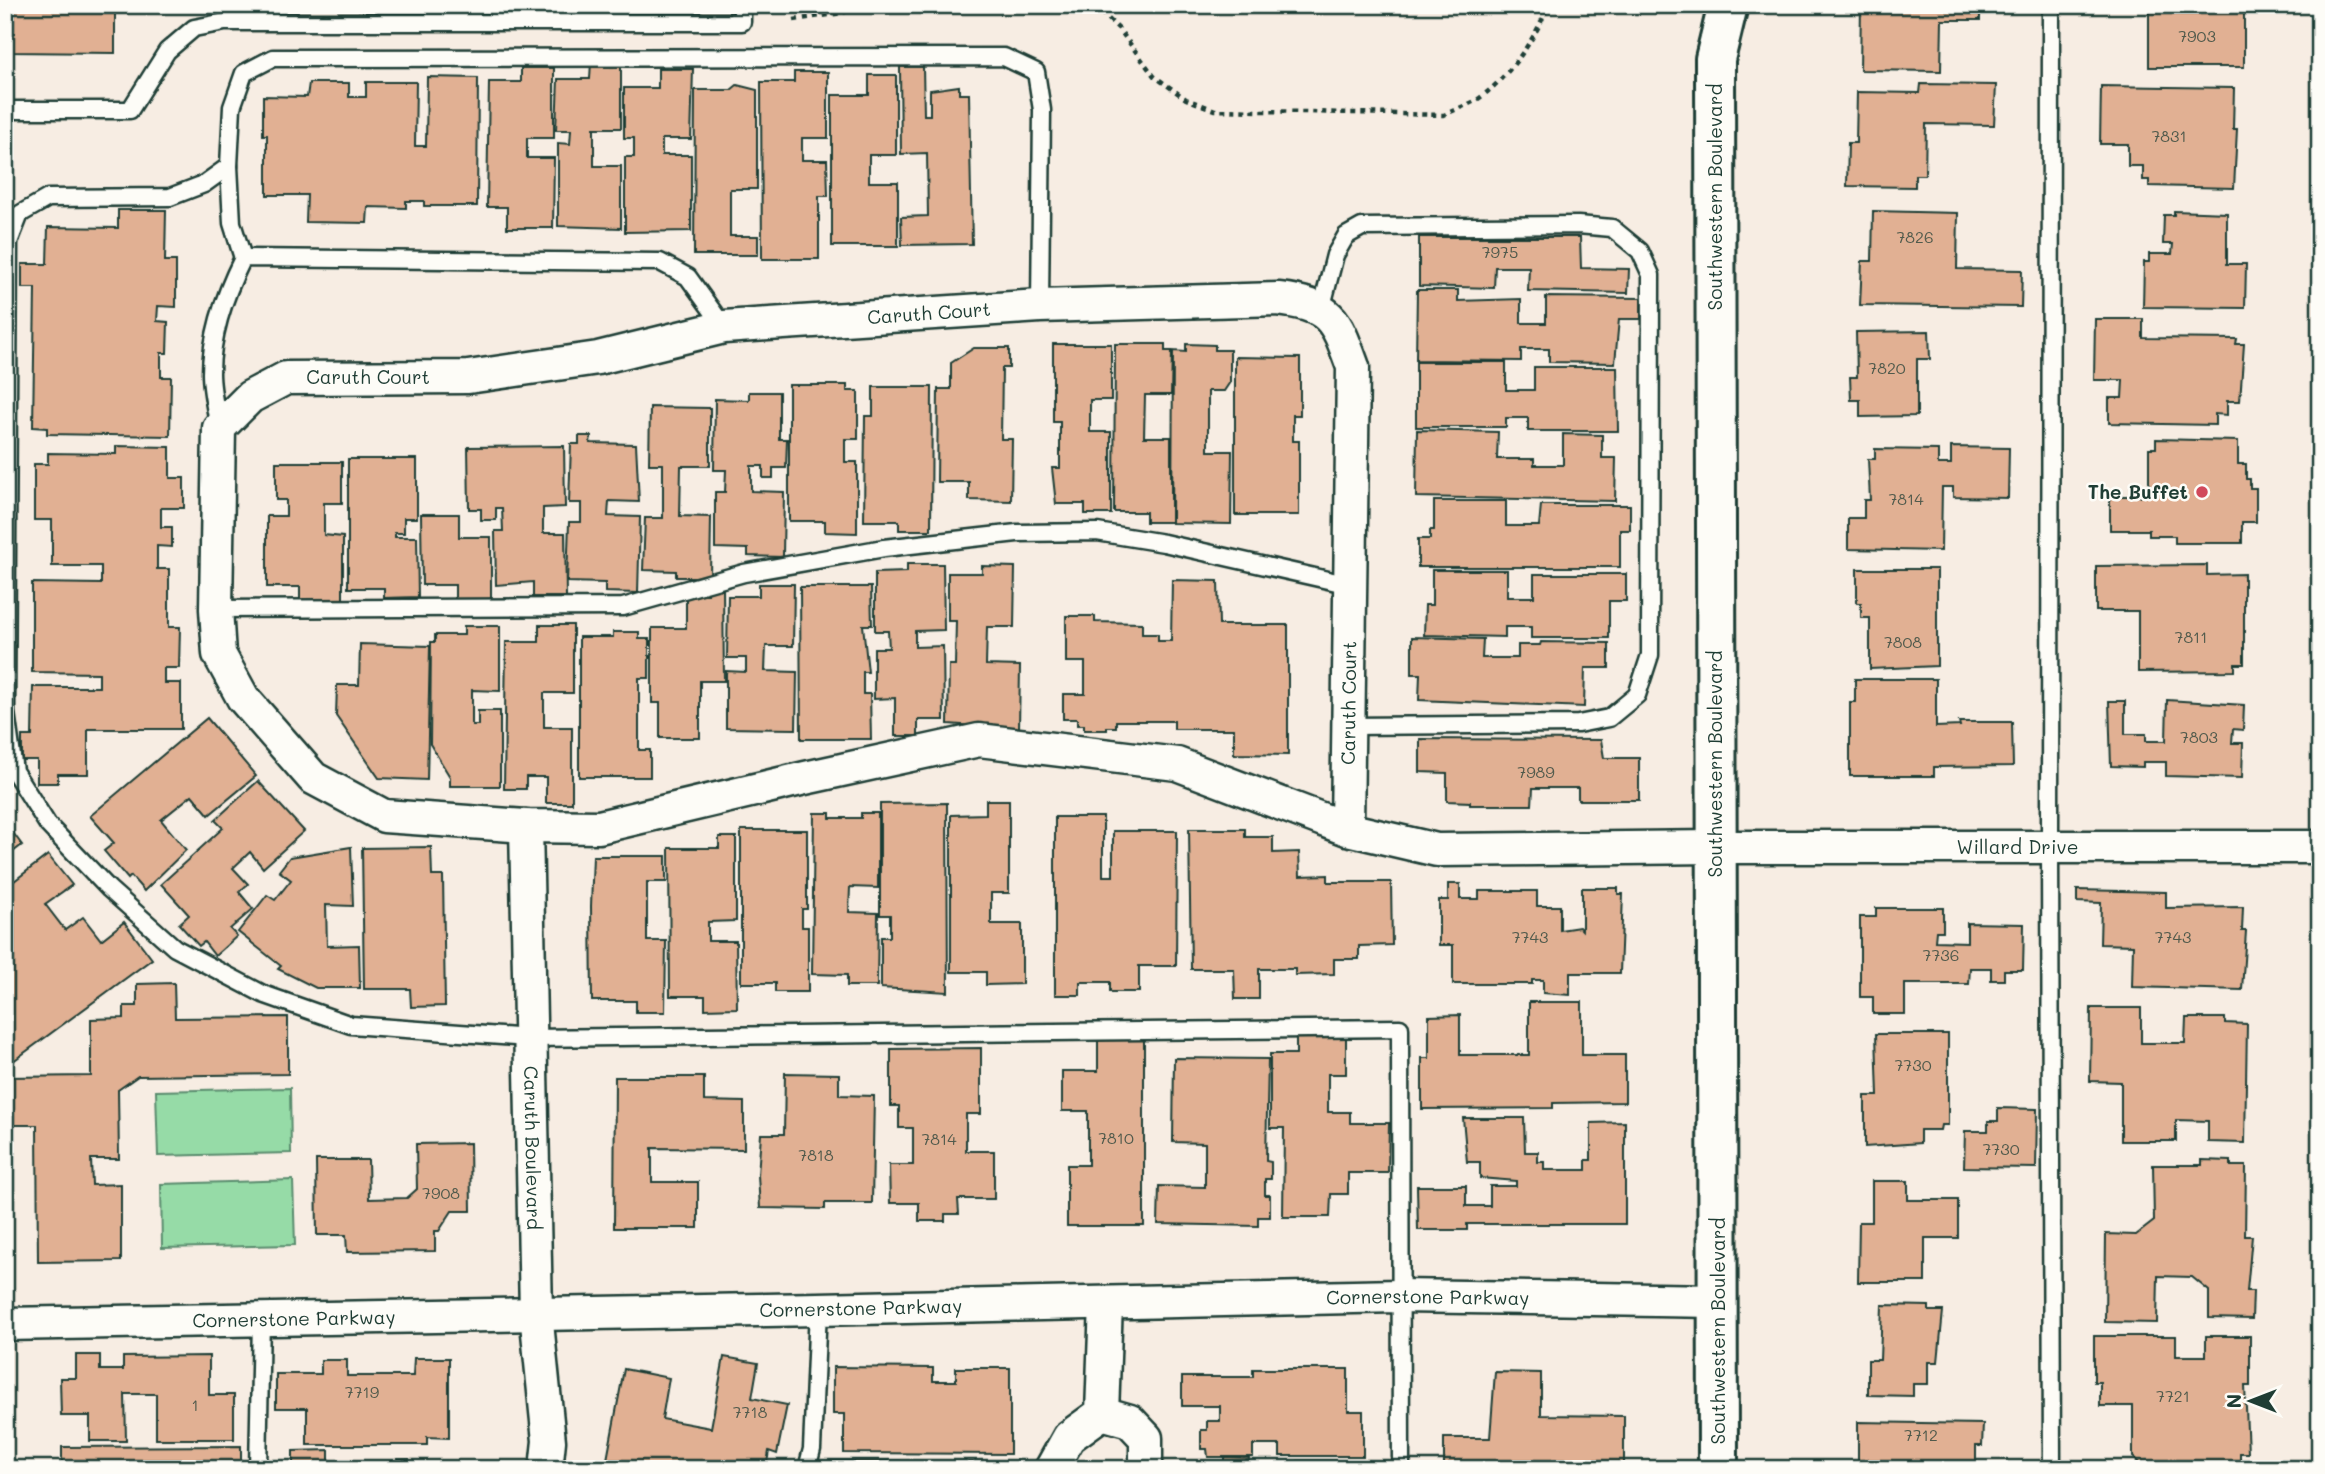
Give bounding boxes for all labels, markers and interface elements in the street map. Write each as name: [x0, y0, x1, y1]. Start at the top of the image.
house number: 7903: [2178, 25, 2216, 46]
street label: Southwestern Boulevard: [1702, 84, 1727, 310]
house number: 7831: [2151, 125, 2187, 146]
house number: 7826: [1896, 226, 1934, 247]
house number: 7975: [1482, 241, 1518, 262]
street label: Caruth Court: [866, 296, 991, 329]
house number: 7820: [1868, 357, 1906, 378]
street label: Caruth Court: [306, 364, 430, 389]
place label: The Buffet: [2088, 479, 2188, 504]
marker: The Buffet: [2194, 484, 2210, 500]
house number: 7814: [1888, 488, 1924, 509]
house number: 7811: [2175, 626, 2207, 647]
house number: 7808: [1884, 631, 1922, 652]
street label: Caruth Court: [1335, 641, 1361, 765]
street label: Southwestern Boulevard: [1702, 651, 1727, 877]
house number: 7803: [2180, 726, 2218, 747]
house number: 7989: [1517, 761, 1555, 782]
street label: Willard Drive: [1957, 834, 2078, 859]
house number: 7743: [1512, 926, 1548, 947]
house number: 7743: [2155, 926, 2191, 947]
house number: 7736: [1923, 944, 1959, 965]
house number: 7730: [1894, 1054, 1932, 1075]
street label: Caruth Boulevard: [519, 1066, 547, 1230]
house number: 7810: [1098, 1127, 1134, 1148]
house number: 7814: [921, 1128, 957, 1149]
house number: 7730: [1982, 1138, 2020, 1159]
house number: 7818: [798, 1144, 834, 1165]
house number: 7908: [422, 1182, 460, 1203]
street label: Southwestern Boulevard: [1705, 1218, 1730, 1444]
street label: Cornerstone Parkway: [1326, 1283, 1529, 1310]
street label: Cornerstone Parkway: [759, 1293, 963, 1322]
street label: Cornerstone Parkway: [192, 1304, 396, 1333]
north arrow: [2216, 1366, 2286, 1436]
house number: 7719: [345, 1381, 379, 1402]
house number: 7721: [2156, 1385, 2190, 1406]
house number: 1: [191, 1394, 199, 1415]
text: N: [2221, 1394, 2246, 1408]
house number: 7718: [733, 1401, 768, 1422]
house number: 7712: [1904, 1424, 1938, 1445]

